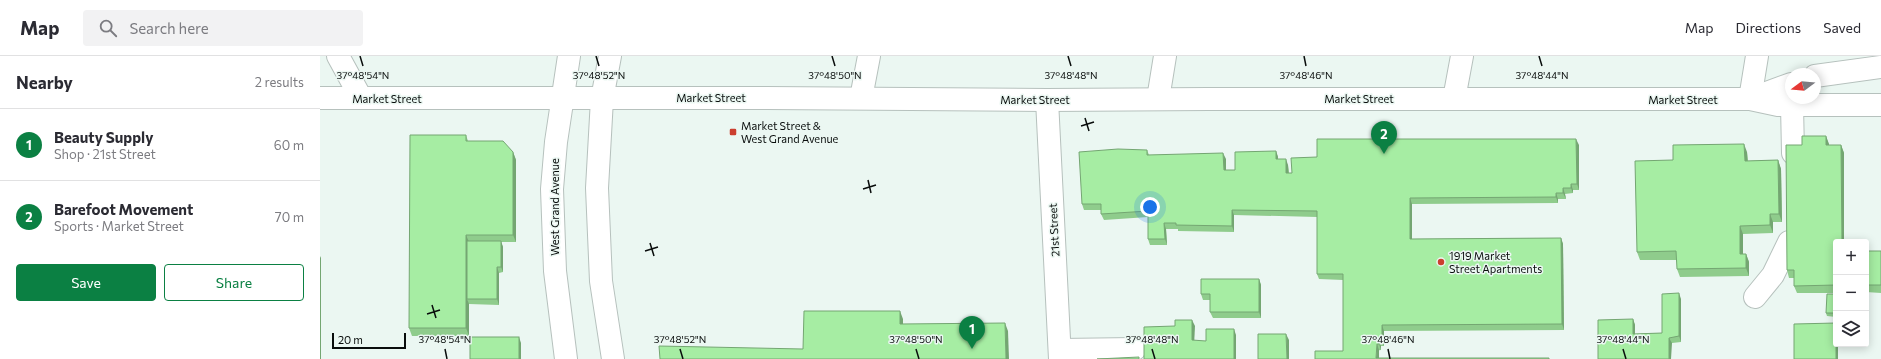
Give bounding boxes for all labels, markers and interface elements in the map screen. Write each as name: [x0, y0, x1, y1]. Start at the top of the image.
search box: [83, 10, 363, 46]
text: Map: [20, 16, 59, 39]
icon: search: [97, 17, 119, 39]
text: Search here: [129, 19, 209, 37]
text: Map: [1685, 19, 1714, 36]
text: Directions: [1736, 19, 1801, 36]
text: Saved: [1823, 19, 1861, 36]
north arrow: [1785, 68, 1821, 104]
text: 37°48'54"N: [337, 69, 389, 81]
text: 37°48'52"N: [573, 69, 625, 81]
text: 37°48'50"N: [808, 69, 862, 81]
text: 37°48'48"N: [1044, 69, 1098, 81]
text: 37°48'46"N: [1279, 69, 1333, 81]
text: 37°48'44"N: [1515, 69, 1569, 81]
text: Nearby: [16, 72, 73, 93]
text: 2 results: [255, 74, 304, 90]
street label: Market Street: [676, 91, 746, 104]
street label: Market Street: [352, 92, 422, 105]
street label: Market Street: [1324, 92, 1394, 105]
street label: Market Street: [1000, 93, 1070, 106]
street label: Market Street: [1648, 93, 1718, 106]
place label: Market Street & West Grand Avenue: [741, 119, 839, 145]
pin: 2: [1371, 121, 1397, 154]
marker: Market Street & West Grand Avenue: [728, 127, 738, 137]
text: Beauty Supply: [54, 128, 153, 146]
text: 1: [26, 137, 32, 153]
text: 60 m: [274, 137, 304, 153]
text: Shop · 21st Street: [54, 146, 156, 162]
street label: West Grand Avenue: [548, 158, 561, 256]
your location: [1140, 197, 1160, 217]
text: Barefoot Movement: [54, 200, 193, 218]
street label: 21st Street: [1046, 202, 1061, 257]
text: 2: [25, 209, 33, 225]
text: 70 m: [275, 209, 304, 225]
text: Sports · Market Street: [54, 218, 184, 234]
map controls: [1833, 239, 1869, 347]
button: +: [1833, 239, 1869, 275]
place label: 1919 Market Street Apartments: [1449, 249, 1542, 275]
marker: 1919 Market Street Apartments: [1436, 257, 1446, 267]
button: Save: [16, 264, 156, 301]
button: Share: [164, 264, 304, 301]
button: −: [1833, 275, 1869, 311]
button: layers: [1833, 311, 1869, 347]
pin: 1: [959, 316, 985, 349]
scale bar: [332, 331, 406, 350]
text: 20 m: [338, 333, 363, 346]
text: 37°48'54"N: [419, 333, 471, 345]
text: 37°48'52"N: [654, 333, 706, 345]
text: 37°48'50"N: [889, 333, 943, 345]
text: 37°48'48"N: [1125, 333, 1179, 345]
text: 37°48'46"N: [1361, 333, 1415, 345]
text: 37°48'44"N: [1596, 333, 1650, 345]

